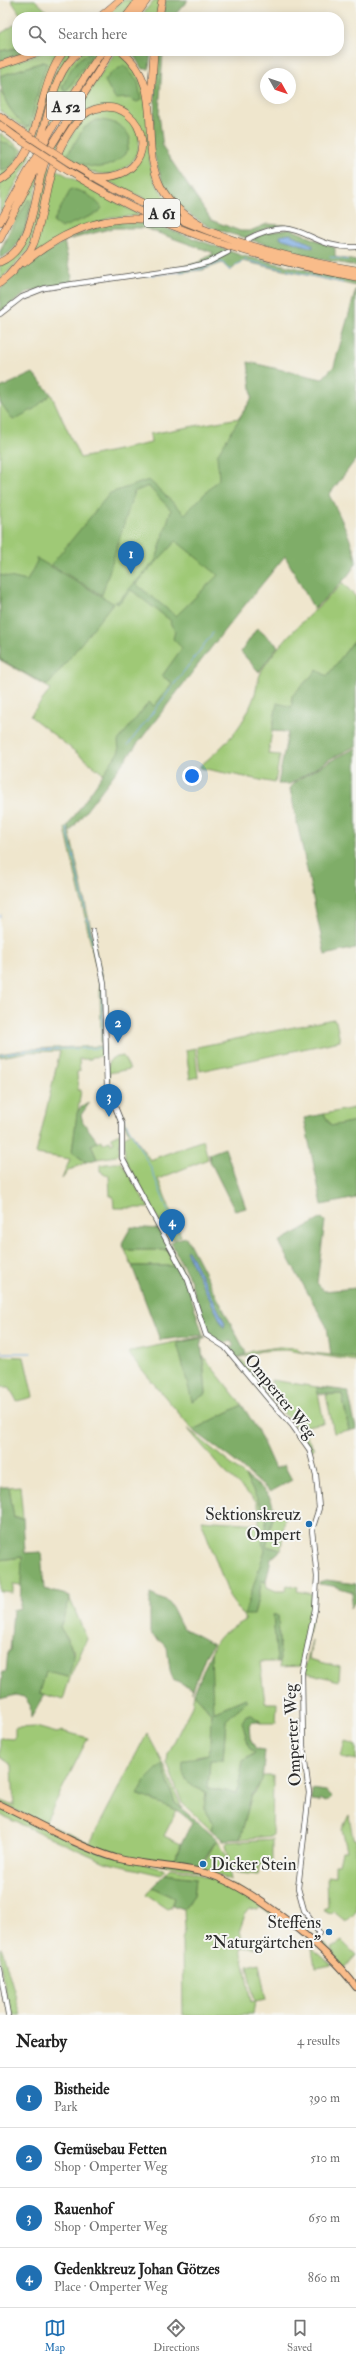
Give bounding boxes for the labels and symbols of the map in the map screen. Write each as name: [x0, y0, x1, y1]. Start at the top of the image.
north arrow: [260, 68, 296, 104]
road number: A 52: [47, 92, 85, 120]
road number: A 61: [144, 199, 180, 227]
pin: 1: [118, 541, 144, 574]
your location: [182, 766, 202, 786]
pin: 2: [105, 1010, 131, 1043]
pin: 3: [96, 1084, 122, 1117]
pin: 4: [159, 1209, 185, 1242]
street label: Omperter Weg: [239, 1350, 322, 1444]
place label: Sektionskreuz Ompert: [205, 1504, 301, 1546]
marker: Sektionskreuz Ompert: [304, 1519, 314, 1529]
street label: Omperter Weg: [279, 1682, 307, 1787]
place label: Dicker Stein: [211, 1854, 297, 1875]
marker: Dicker Stein: [198, 1859, 208, 1869]
place label: Steffens "Naturgärtchen": [205, 1912, 322, 1953]
marker: Steffens "Naturgärtchen": [324, 1927, 334, 1937]

